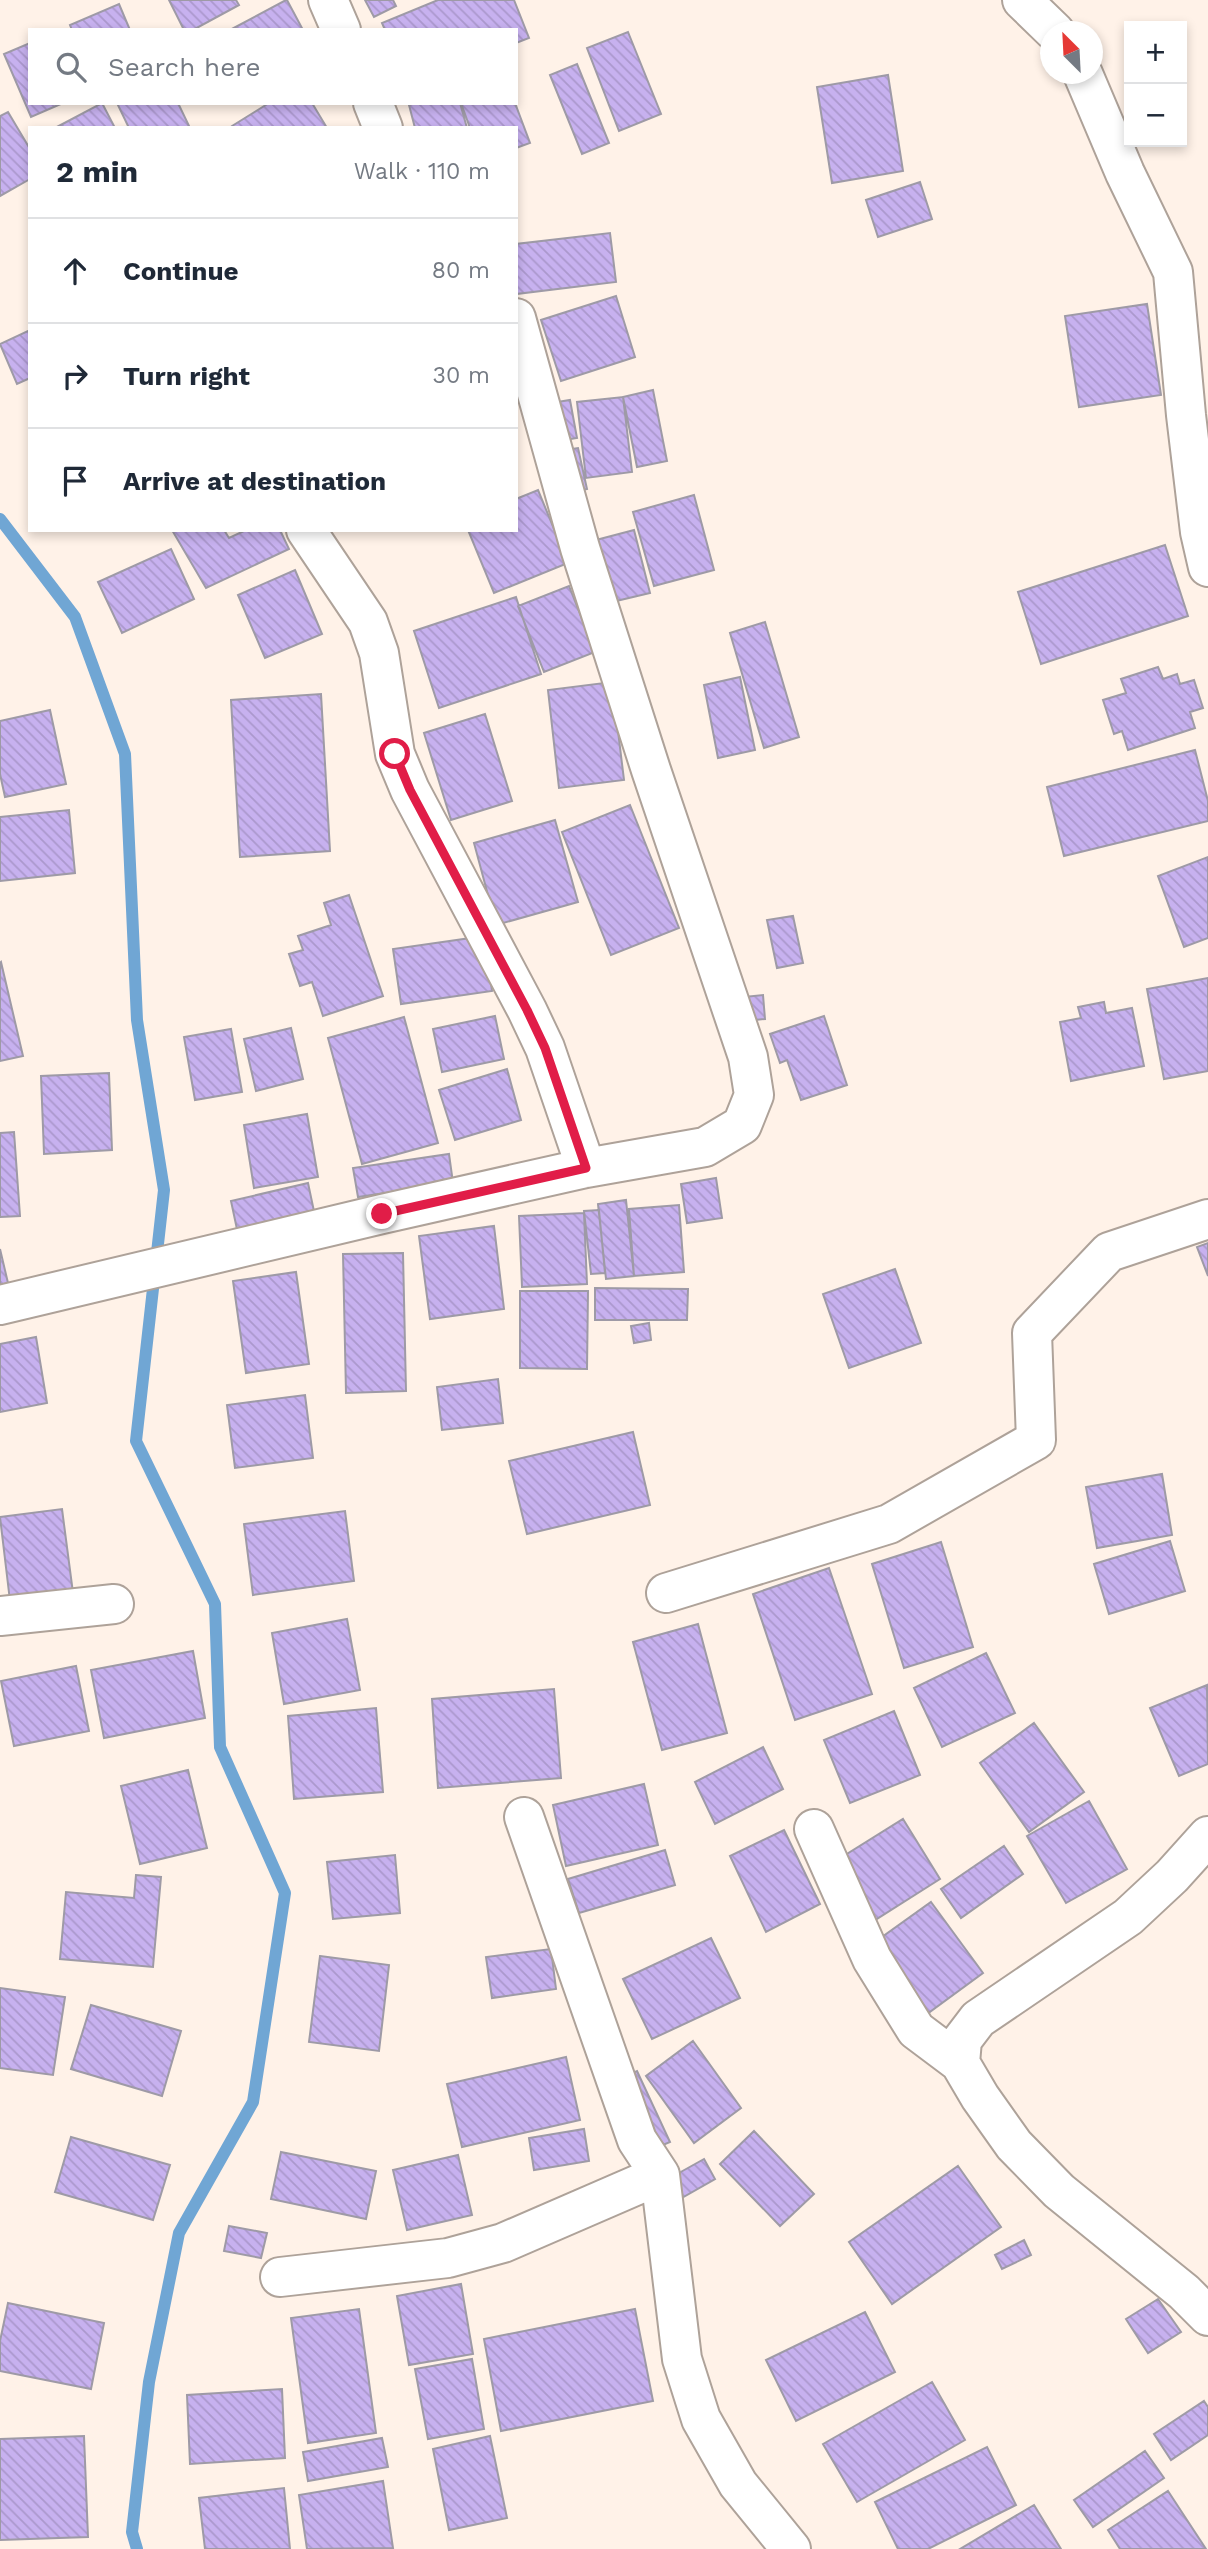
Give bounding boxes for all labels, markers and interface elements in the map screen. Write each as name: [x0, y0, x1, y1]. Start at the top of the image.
north arrow: [1040, 21, 1103, 84]
map controls: [1124, 21, 1187, 147]
button: +: [1124, 21, 1187, 84]
search box: [28, 28, 518, 105]
icon: search: [52, 48, 90, 86]
text: Search here: [108, 52, 260, 82]
button: −: [1124, 84, 1187, 147]
text: 2 min: [56, 154, 138, 189]
text: Walk · 110 m: [354, 158, 490, 185]
icon: ahead: [56, 252, 94, 290]
text: Continue: [123, 256, 239, 286]
text: 80 m: [432, 257, 490, 284]
icon: right: [56, 357, 94, 395]
text: Turn right: [123, 361, 250, 391]
text: 30 m: [433, 362, 490, 389]
icon: arrive: [56, 462, 94, 500]
text: Arrive at destination: [123, 466, 386, 496]
route start: [379, 738, 410, 769]
route end: [366, 1198, 397, 1229]

